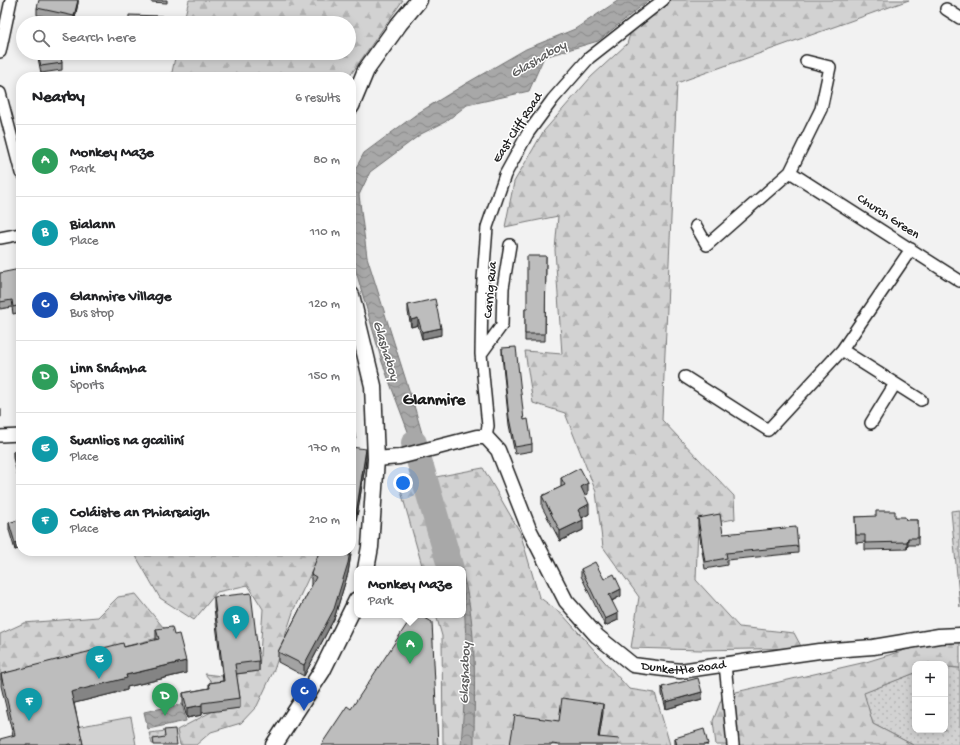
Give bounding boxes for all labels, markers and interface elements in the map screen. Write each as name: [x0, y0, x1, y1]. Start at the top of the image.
search box: [16, 16, 356, 60]
icon: search: [30, 27, 52, 49]
text: Search here: [62, 29, 136, 47]
water label: Glashaboy: [508, 37, 571, 83]
text: Nearby: [32, 88, 85, 108]
street label: East Cliff Road: [490, 89, 547, 166]
text: 6 results: [295, 91, 340, 106]
text: Monkey Maze: [70, 144, 154, 162]
text: A: [41, 153, 49, 168]
text: 80 m: [313, 153, 340, 168]
text: Park: [70, 162, 95, 177]
street label: Church Green: [854, 191, 923, 243]
text: Bialann: [70, 216, 115, 234]
text: B: [42, 225, 48, 240]
text: 110 m: [310, 225, 340, 240]
text: Place: [70, 234, 98, 249]
street label: Carrig Rua: [481, 260, 501, 319]
text: Glanmire Village: [70, 288, 172, 306]
text: C: [41, 297, 49, 312]
text: 120 m: [309, 297, 340, 312]
text: Bus stop: [70, 306, 114, 321]
water label: Glashaboy: [368, 319, 402, 384]
text: Linn Snámha: [70, 360, 146, 378]
text: D: [41, 369, 49, 384]
text: 150 m: [308, 369, 340, 384]
text: Sports: [70, 378, 104, 393]
district label: Glanmire: [403, 391, 466, 411]
text: Suanlios na gcailiní: [70, 432, 184, 450]
text: E: [41, 441, 49, 456]
text: 170 m: [308, 441, 340, 456]
text: Place: [70, 450, 98, 465]
your location: [393, 473, 413, 493]
text: Coláiste an Phiarsaigh: [70, 504, 210, 522]
text: F: [42, 513, 48, 528]
text: 210 m: [309, 513, 340, 528]
text: Place: [70, 522, 98, 537]
popup: [354, 566, 466, 618]
text: Monkey Maze: [368, 576, 452, 594]
text: Park: [368, 594, 393, 609]
pin: B: [223, 606, 249, 639]
pin: A: [397, 631, 423, 664]
water label: Glashaboy: [456, 641, 476, 704]
pin: E: [86, 646, 112, 679]
street label: Dunkettle Road: [639, 657, 728, 679]
map controls: [912, 661, 948, 733]
button: +: [912, 661, 948, 697]
pin: C: [291, 678, 317, 711]
pin: D: [152, 683, 178, 716]
pin: F: [16, 688, 42, 721]
button: −: [912, 697, 948, 733]

